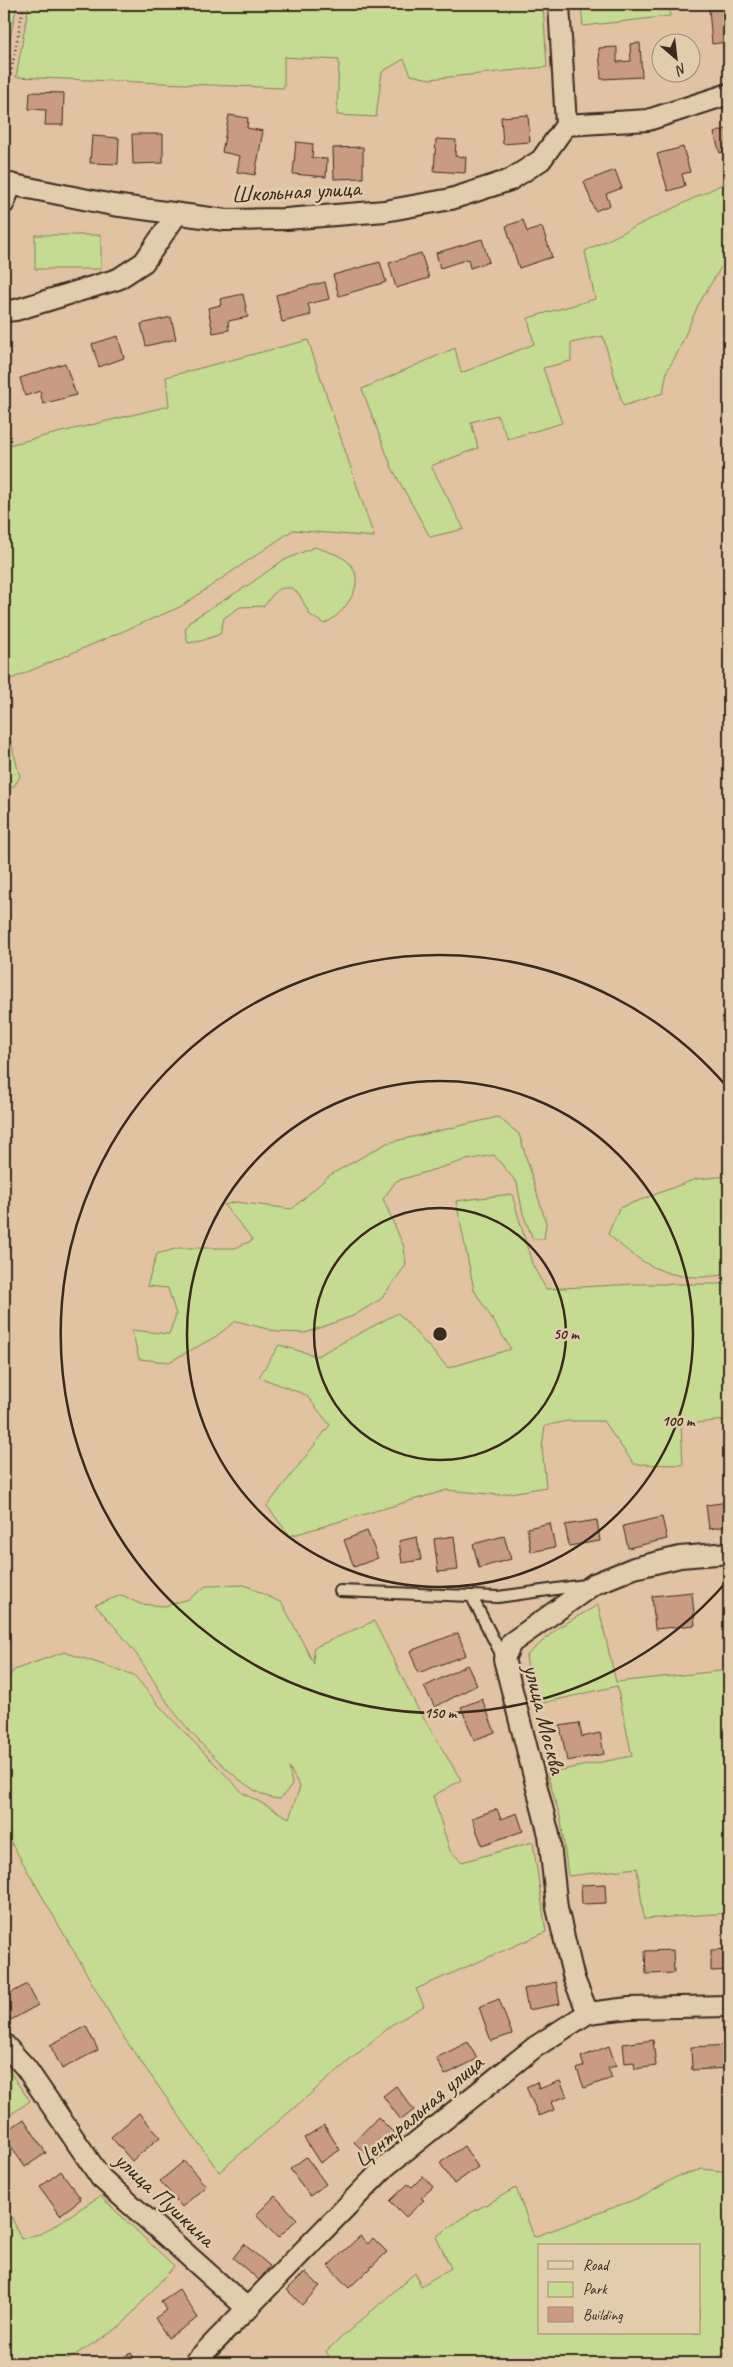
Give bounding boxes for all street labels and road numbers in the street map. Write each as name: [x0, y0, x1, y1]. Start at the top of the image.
street label: Школьная улица: [231, 173, 364, 209]
street label: улица Москва: [516, 1659, 573, 1778]
street label: Центральная улица: [347, 2047, 490, 2174]
street label: улица Пушкина: [107, 2143, 223, 2255]

